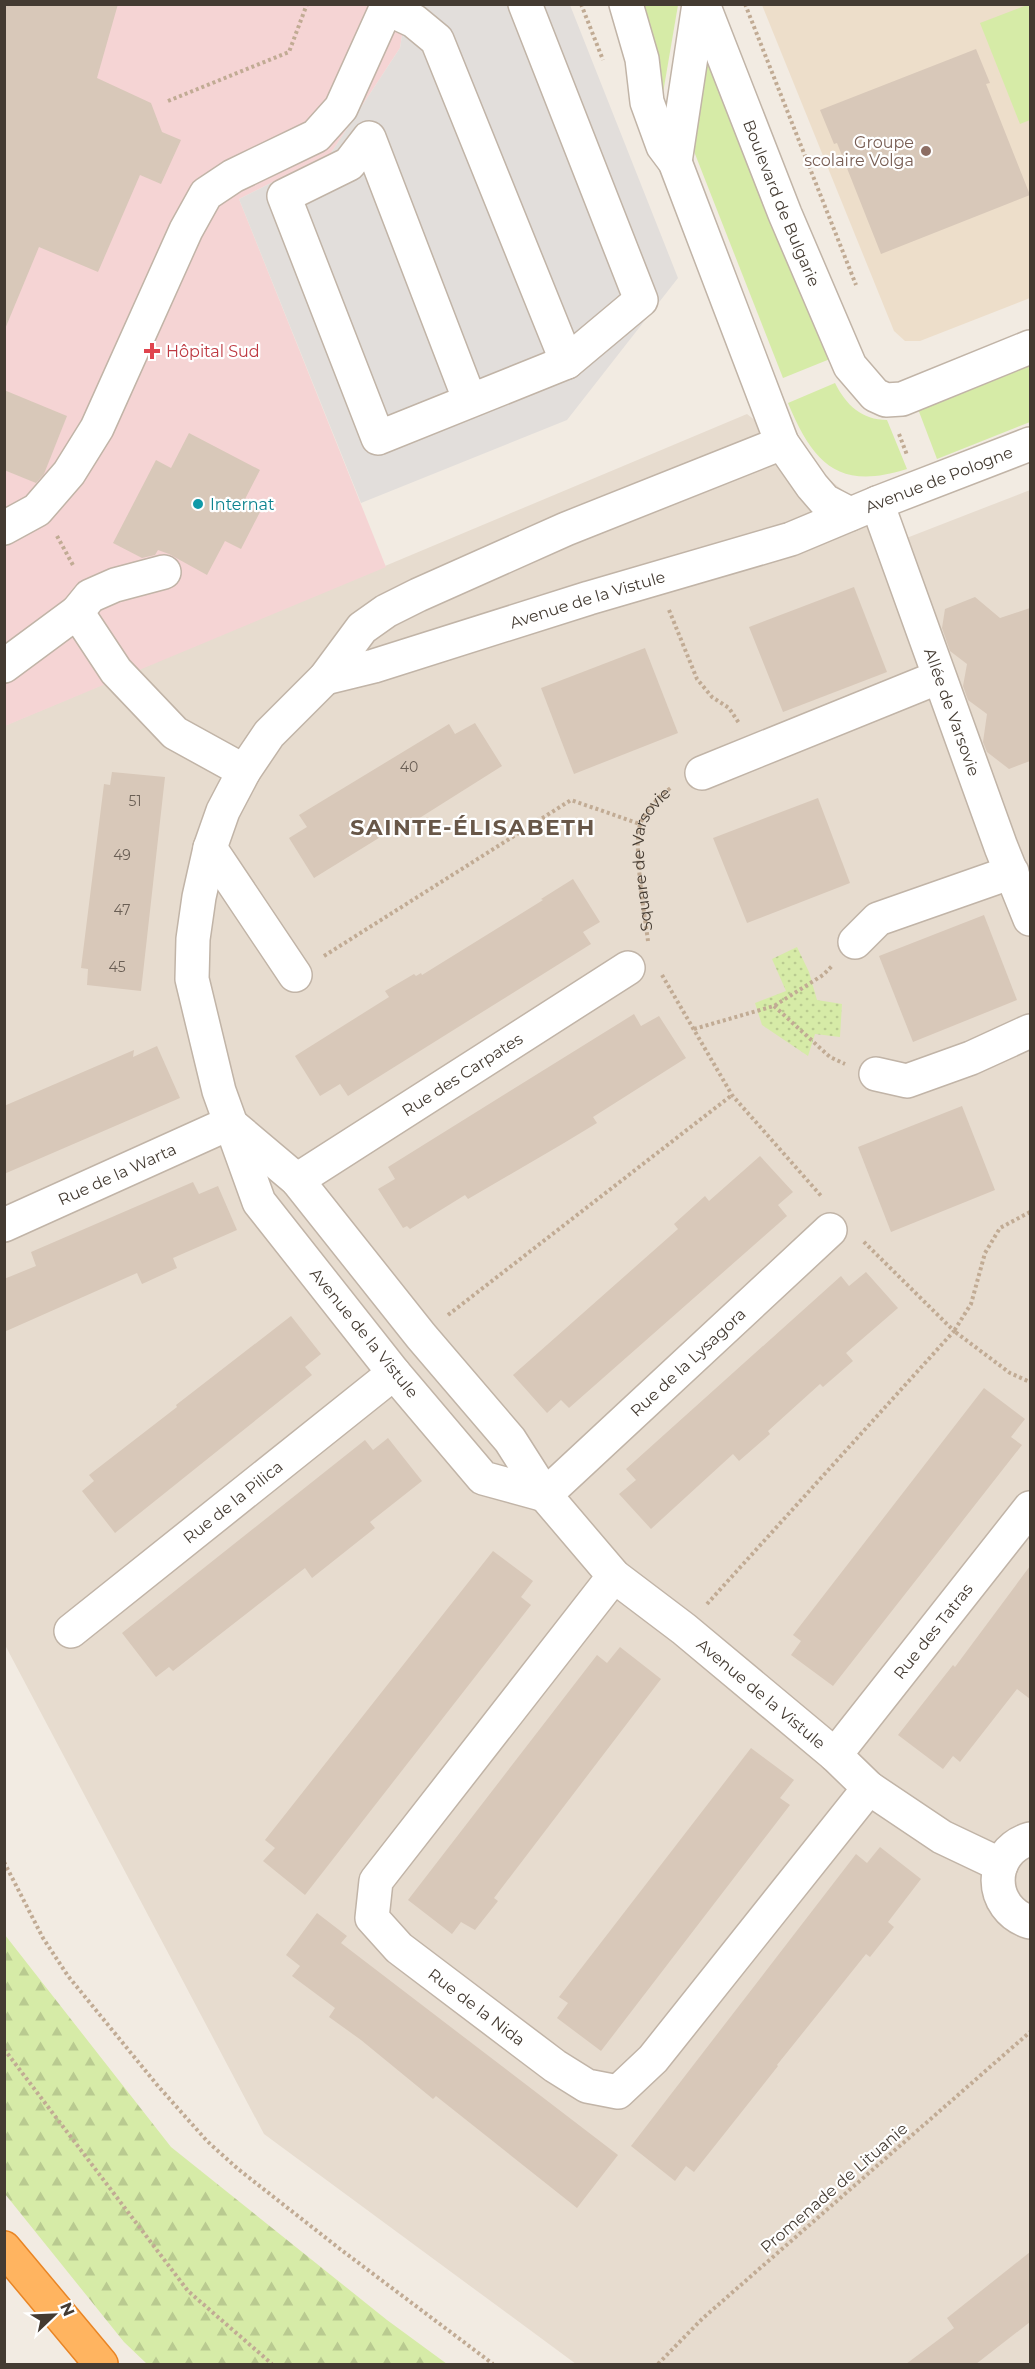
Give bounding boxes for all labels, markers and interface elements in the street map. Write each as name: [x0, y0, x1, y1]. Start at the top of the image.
street label: Boulevard de Bulgarie: [740, 117, 824, 289]
place label: Groupe scolaire Volga: [804, 133, 914, 170]
marker: Groupe scolaire Volga: [919, 144, 933, 158]
marker: Hôpital Sud: [143, 342, 161, 360]
place label: Hôpital Sud: [166, 342, 260, 361]
street label: Avenue de Pologne: [862, 442, 1015, 516]
place label: Internat: [210, 495, 275, 514]
marker: Internat: [191, 497, 205, 511]
street label: Avenue de la Vistule: [507, 567, 667, 632]
street label: Allée de Varsovie: [920, 645, 984, 778]
house number: 40: [400, 758, 418, 776]
street label: Square de Varsovie: [628, 783, 674, 933]
house number: 51: [129, 792, 141, 810]
district label: SAINTE-ÉLISABETH: [350, 814, 596, 841]
house number: 49: [113, 846, 131, 864]
house number: 47: [114, 901, 130, 919]
house number: 45: [108, 958, 126, 976]
street label: Rue des Carpates: [398, 1029, 526, 1120]
street label: Rue de la Warta: [55, 1139, 179, 1209]
street label: Avenue de la Vistule: [306, 1264, 422, 1402]
street label: Rue de la Lysagora: [626, 1304, 749, 1420]
street label: Rue de la Pilica: [179, 1456, 286, 1547]
street label: Rue des Tatras: [889, 1579, 977, 1683]
street label: Avenue de la Vistule: [693, 1634, 829, 1753]
street label: Rue de la Nida: [425, 1964, 529, 2050]
street label: Promenade de Lituanie: [757, 2119, 911, 2257]
north arrow: [24, 2285, 84, 2345]
text: N: [56, 2300, 79, 2319]

